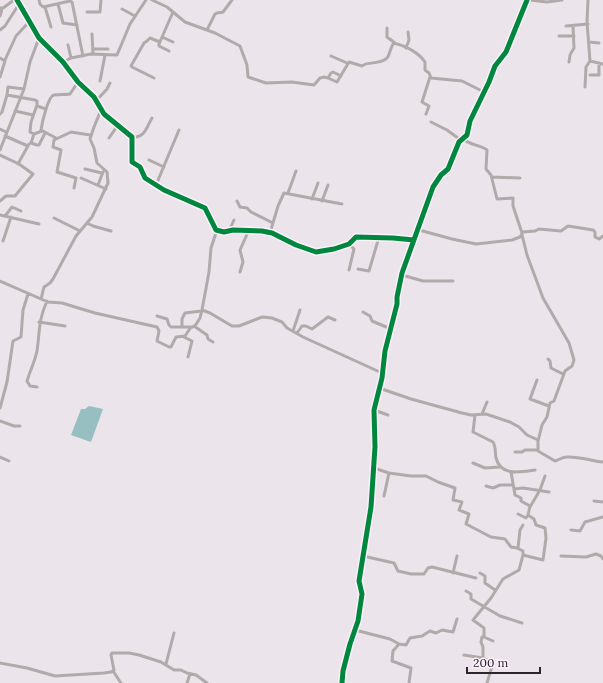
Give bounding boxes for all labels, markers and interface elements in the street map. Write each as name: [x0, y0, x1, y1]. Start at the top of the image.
scale bar: [467, 649, 540, 675]
text: 200 m: [473, 655, 509, 670]

